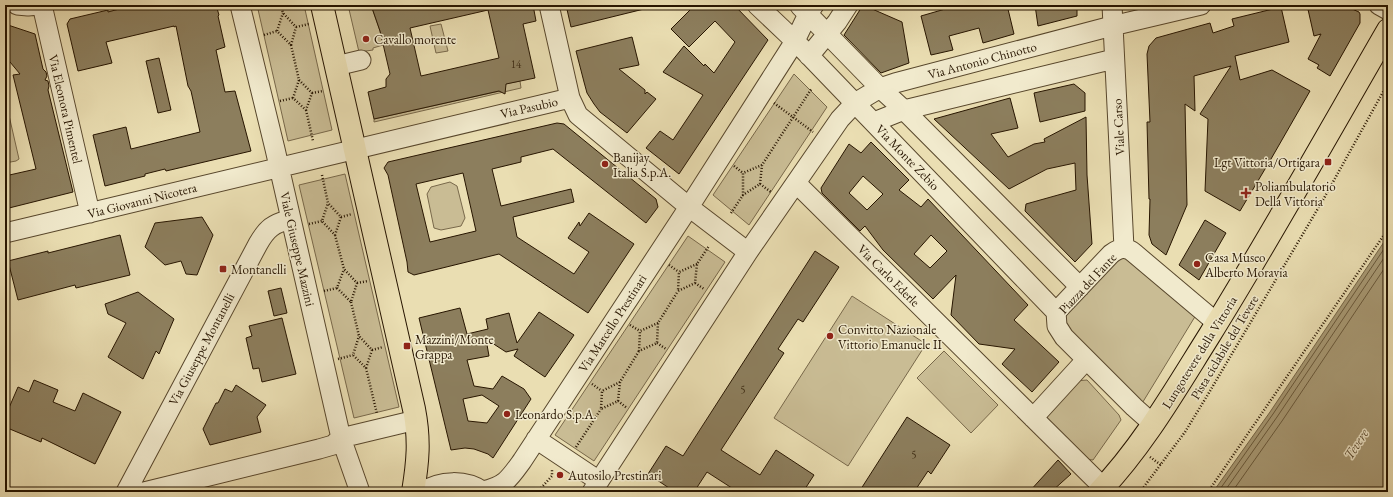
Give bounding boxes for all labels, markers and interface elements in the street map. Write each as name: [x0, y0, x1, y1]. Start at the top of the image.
place label: Cavallo morente: [374, 31, 456, 48]
marker: Cavallo morente: [361, 34, 371, 44]
street label: Via Antonio Chinotto: [926, 38, 1038, 83]
street label: Via Eleonora Pimentel: [45, 53, 86, 165]
house number: 14: [511, 57, 522, 71]
street label: Via Pasubio: [499, 93, 560, 122]
street label: Viale Carso: [1109, 98, 1128, 156]
street label: Via Monte Zebio: [872, 121, 943, 194]
place label: Banijay Italia S.p.A.: [613, 149, 671, 181]
place label: Lgt Vittoria/Ortigara: [1214, 154, 1321, 171]
marker: Lgt Vittoria/Ortigara: [1323, 157, 1333, 167]
marker: Banijay Italia S.p.A.: [600, 159, 610, 169]
street label: Via Giovanni Nicotera: [86, 178, 199, 222]
place label: Poliambulatorio Della Vittoria: [1255, 178, 1336, 210]
marker: Poliambulatorio Della Vittoria: [1240, 187, 1252, 199]
street label: Viale Giuseppe Mazzini: [276, 190, 319, 308]
street label: Via Carlo Ederle: [854, 241, 923, 310]
street label: Piazza del Fante: [1055, 249, 1120, 318]
place label: Casa Museo Alberto Moravia: [1204, 249, 1288, 281]
marker: Casa Museo Alberto Moravia: [1192, 259, 1202, 269]
place label: Montanelli: [231, 261, 286, 278]
marker: Montanelli: [218, 264, 228, 274]
street label: Via Marcello Prestinari: [574, 271, 650, 375]
street label: Via Giuseppe Montanelli: [165, 290, 238, 408]
street label: Lungotevere della Vittoria: [1158, 292, 1241, 412]
street label: Pista ciclabile del Tevere: [1187, 292, 1262, 403]
place label: Convitto Nazionale Vittorio Emanuele II: [838, 321, 942, 353]
place label: Mazzini/Monte Grappa: [415, 331, 494, 363]
marker: Convitto Nazionale Vittorio Emanuele II: [825, 331, 835, 341]
marker: Mazzini/Monte Grappa: [402, 341, 412, 351]
house number: 5: [740, 382, 746, 396]
place label: Leonardo S.p.A.: [515, 406, 596, 423]
marker: Leonardo S.p.A.: [502, 409, 512, 419]
water label: Tevere: [1339, 425, 1373, 463]
house number: 5: [911, 447, 917, 461]
place label: Autosilo Prestinari: [567, 467, 662, 484]
marker: Autosilo Prestinari: [555, 470, 565, 480]

